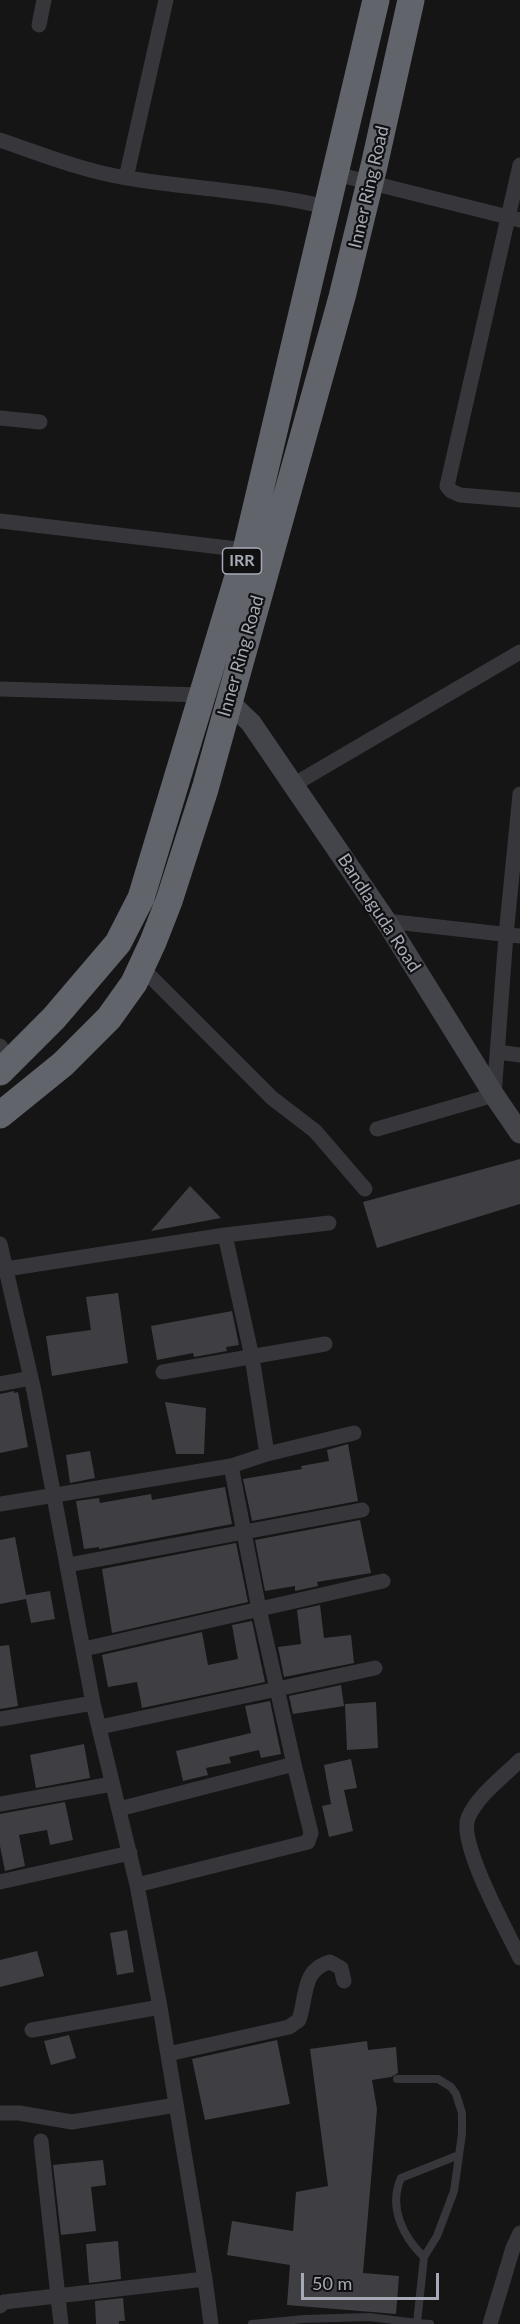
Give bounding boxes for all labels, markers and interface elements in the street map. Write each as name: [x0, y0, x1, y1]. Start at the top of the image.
street label: Inner Ring Road: [344, 124, 394, 250]
road number: IRR: [222, 548, 262, 574]
street label: Inner Ring Road: [213, 593, 269, 719]
street label: Bandlaguda Road: [333, 850, 425, 976]
scale bar: [304, 2261, 442, 2299]
text: 50 m: [312, 2272, 352, 2294]

